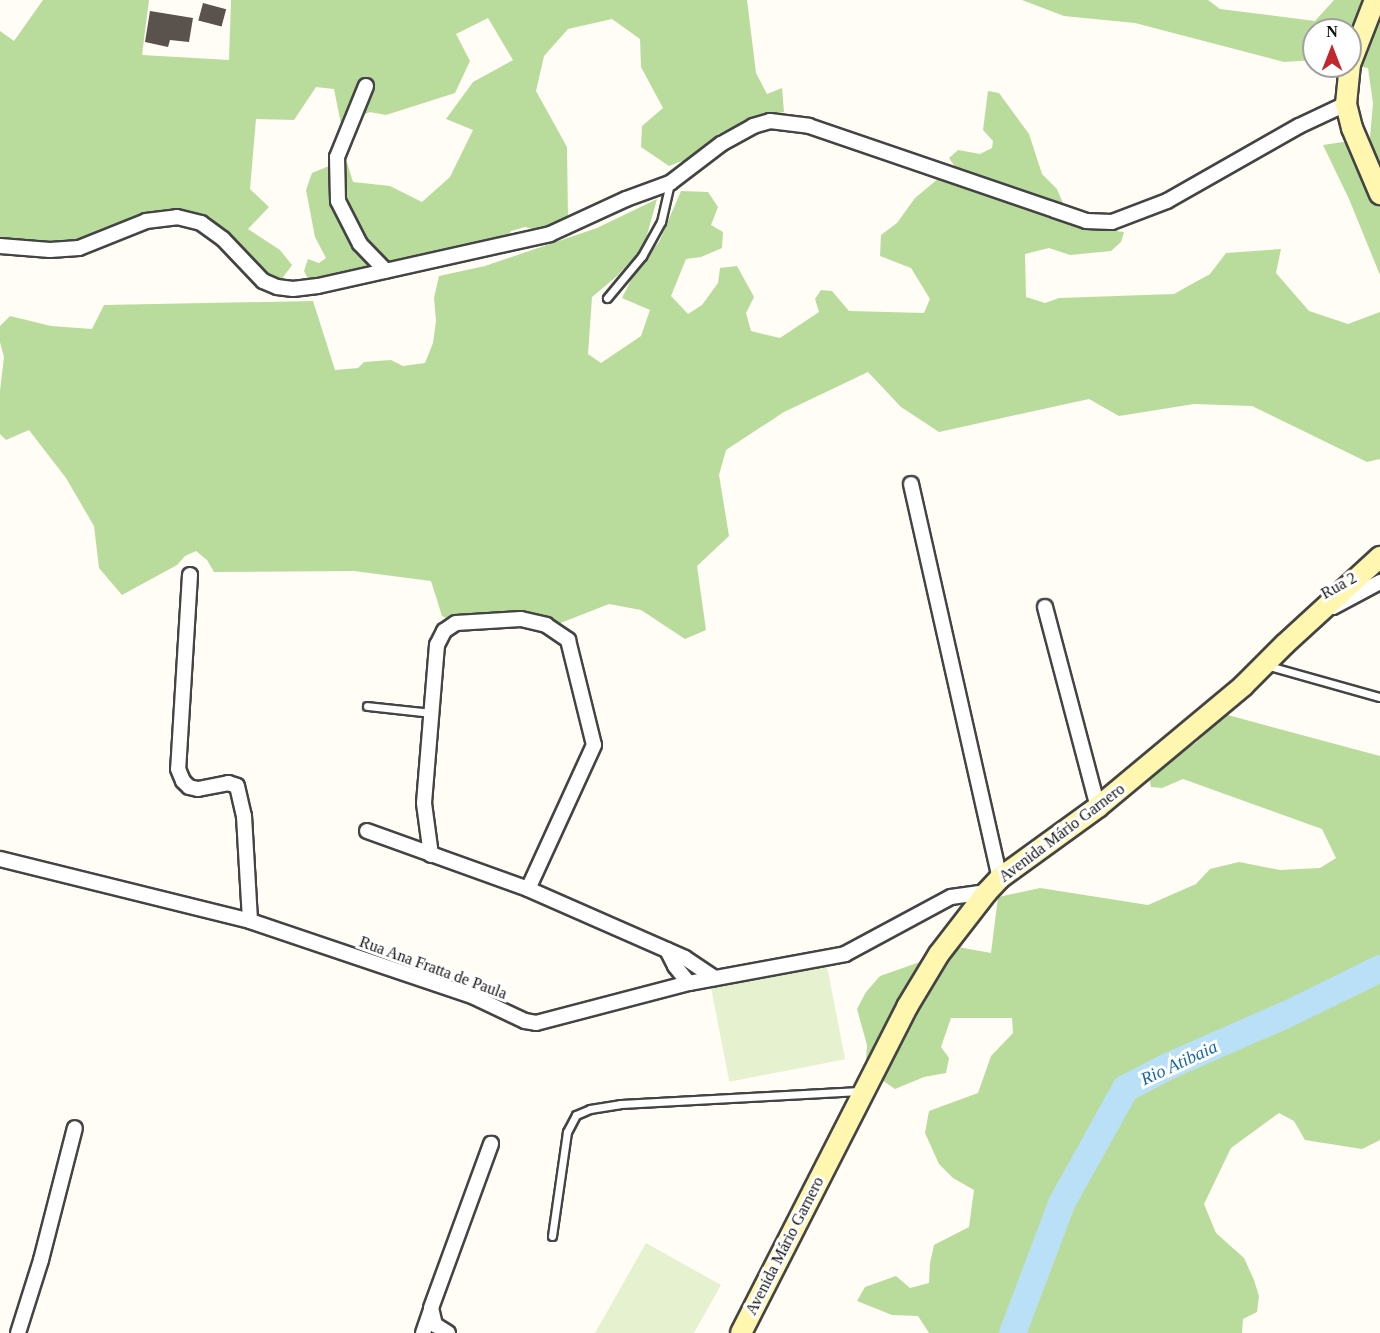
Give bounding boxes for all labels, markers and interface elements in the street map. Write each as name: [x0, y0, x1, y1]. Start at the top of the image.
north arrow: [1302, 18, 1362, 78]
text: N: [1326, 23, 1338, 40]
street label: Rua 2: [1318, 568, 1360, 604]
street label: Avenida Mário Garnero: [995, 779, 1129, 887]
street label: Rua Ana Fratta de Paula: [356, 932, 510, 1004]
water label: Rio Atibaia: [1137, 1036, 1221, 1090]
street label: Avenida Mário Garnero: [742, 1174, 828, 1318]

